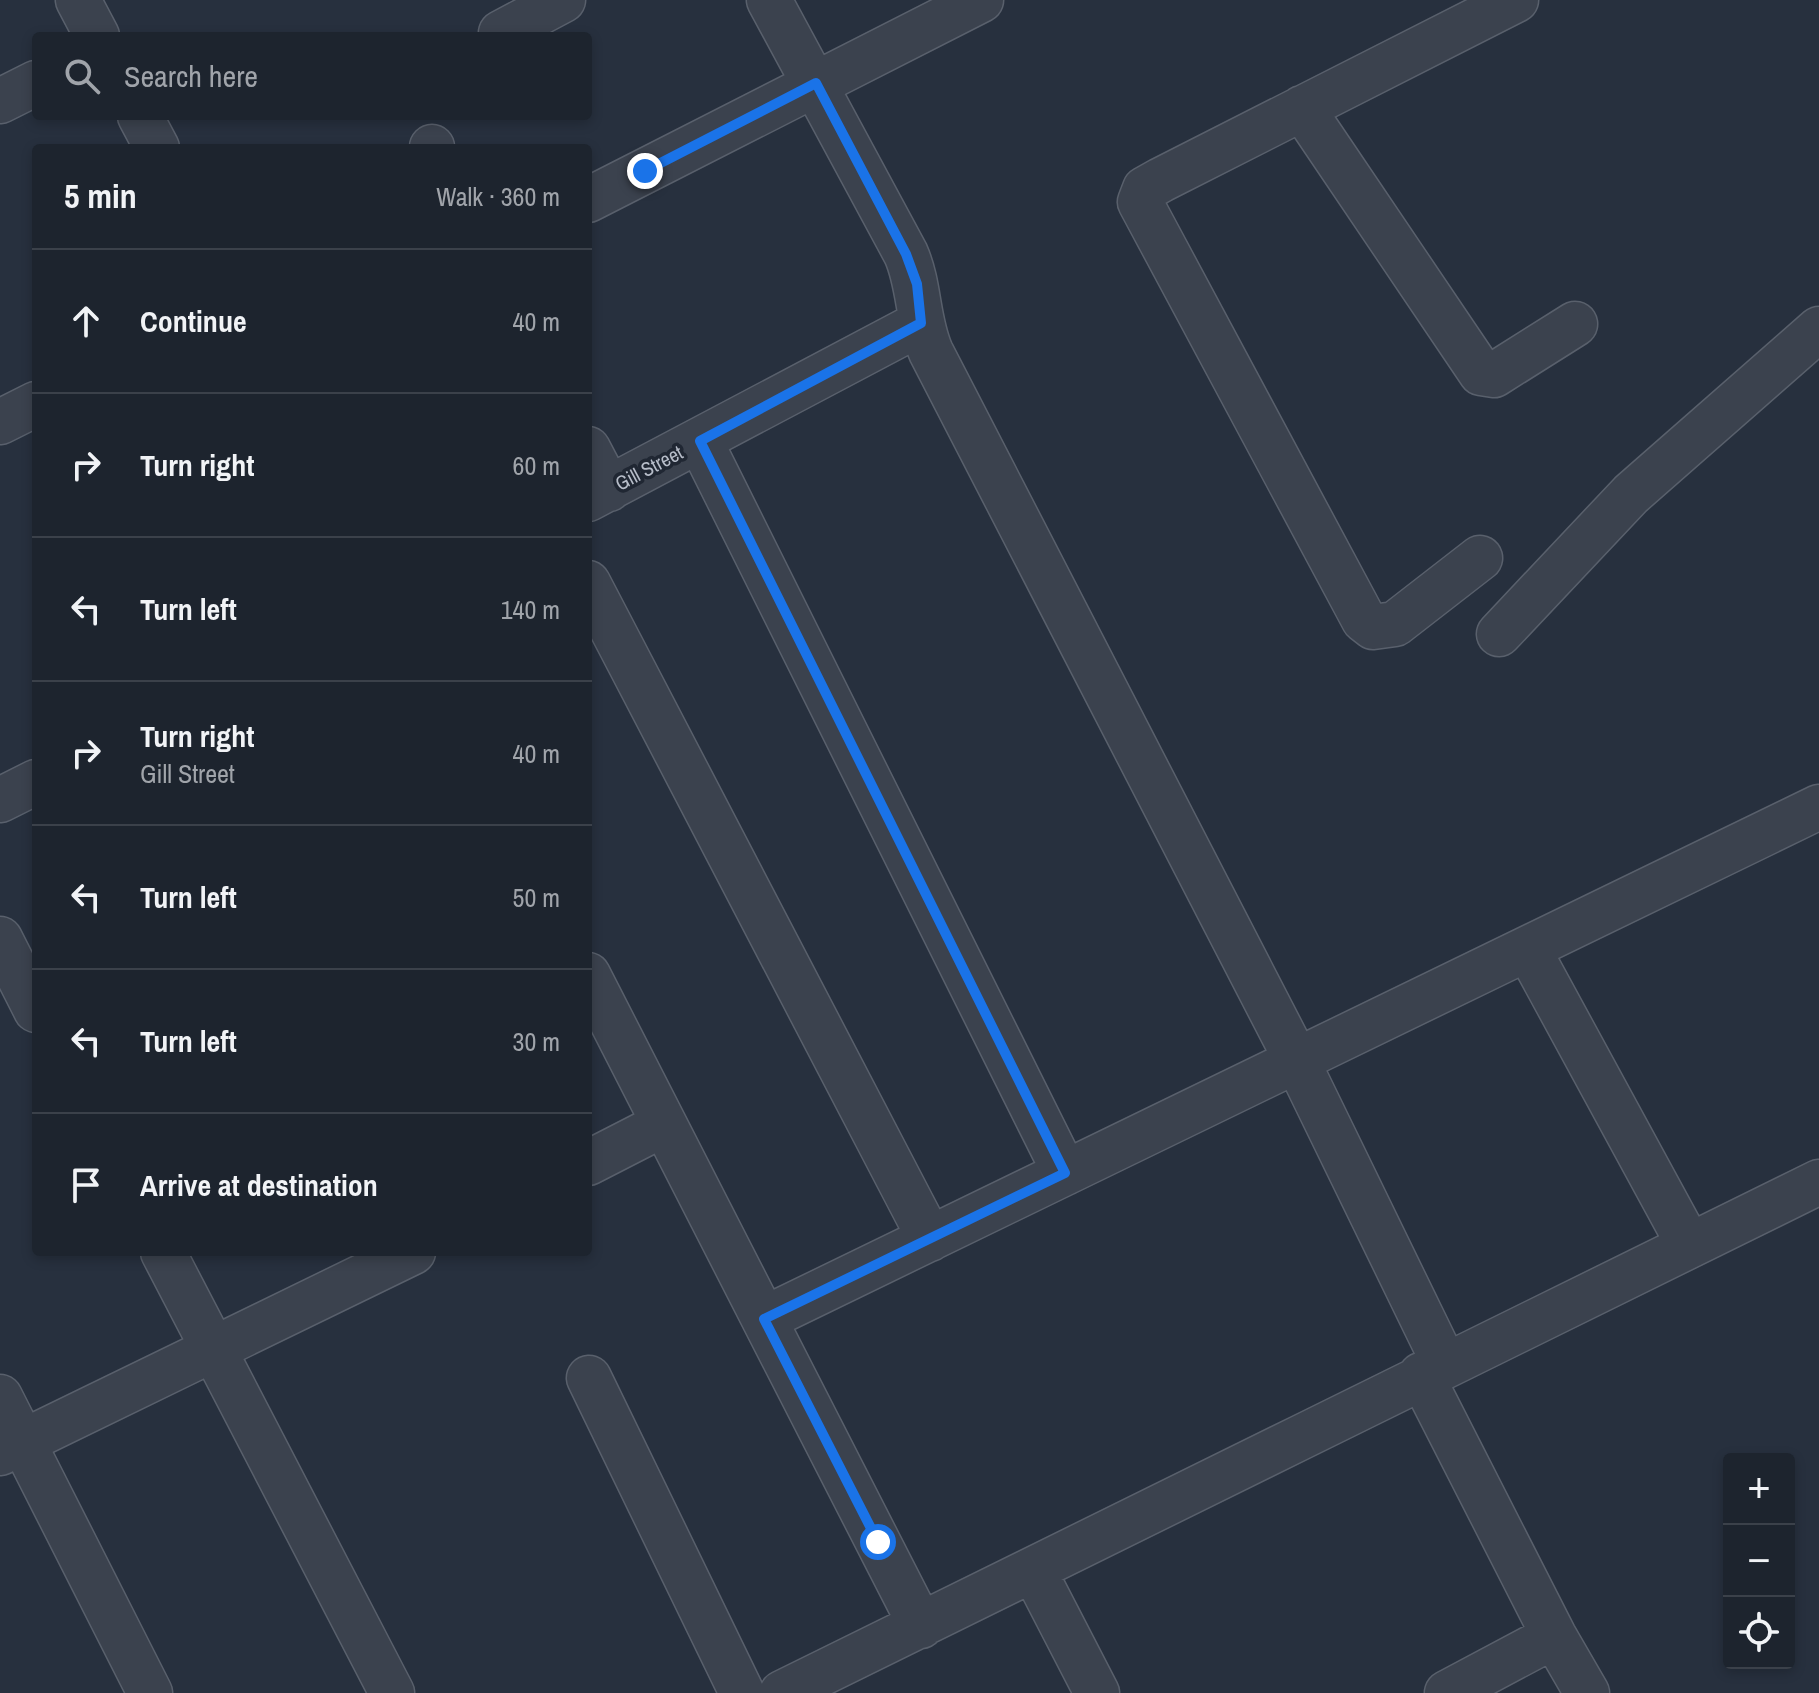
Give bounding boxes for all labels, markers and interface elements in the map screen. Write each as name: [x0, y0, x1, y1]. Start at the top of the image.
search box: [32, 32, 592, 120]
icon: search: [60, 54, 104, 98]
text: Search here: [124, 56, 258, 96]
route end: [627, 153, 663, 189]
text: 5 min: [64, 173, 137, 219]
text: Walk · 360 m: [436, 179, 560, 214]
icon: ahead: [64, 299, 108, 343]
text: Continue: [140, 301, 247, 341]
text: 40 m: [513, 304, 560, 339]
street label: Gill Street: [610, 438, 688, 497]
icon: right: [64, 443, 108, 487]
text: Turn right: [140, 445, 254, 485]
text: 60 m: [513, 448, 560, 483]
icon: left: [64, 587, 108, 631]
text: Turn left: [140, 589, 237, 629]
text: 140 m: [501, 592, 560, 627]
text: Turn right: [140, 716, 254, 756]
icon: right: [64, 731, 108, 775]
text: 40 m: [513, 736, 560, 771]
text: Gill Street: [140, 756, 235, 791]
icon: left: [64, 875, 108, 919]
text: Turn left: [140, 877, 237, 917]
text: 50 m: [513, 880, 560, 915]
icon: left: [64, 1019, 108, 1063]
text: Turn left: [140, 1021, 237, 1061]
text: 30 m: [513, 1024, 560, 1059]
icon: arrive: [64, 1163, 108, 1207]
text: Arrive at destination: [140, 1165, 378, 1205]
map controls: [1723, 1453, 1795, 1669]
button: +: [1723, 1453, 1795, 1525]
route start: [860, 1524, 896, 1560]
button: −: [1723, 1525, 1795, 1597]
button: locate: [1723, 1597, 1795, 1669]

